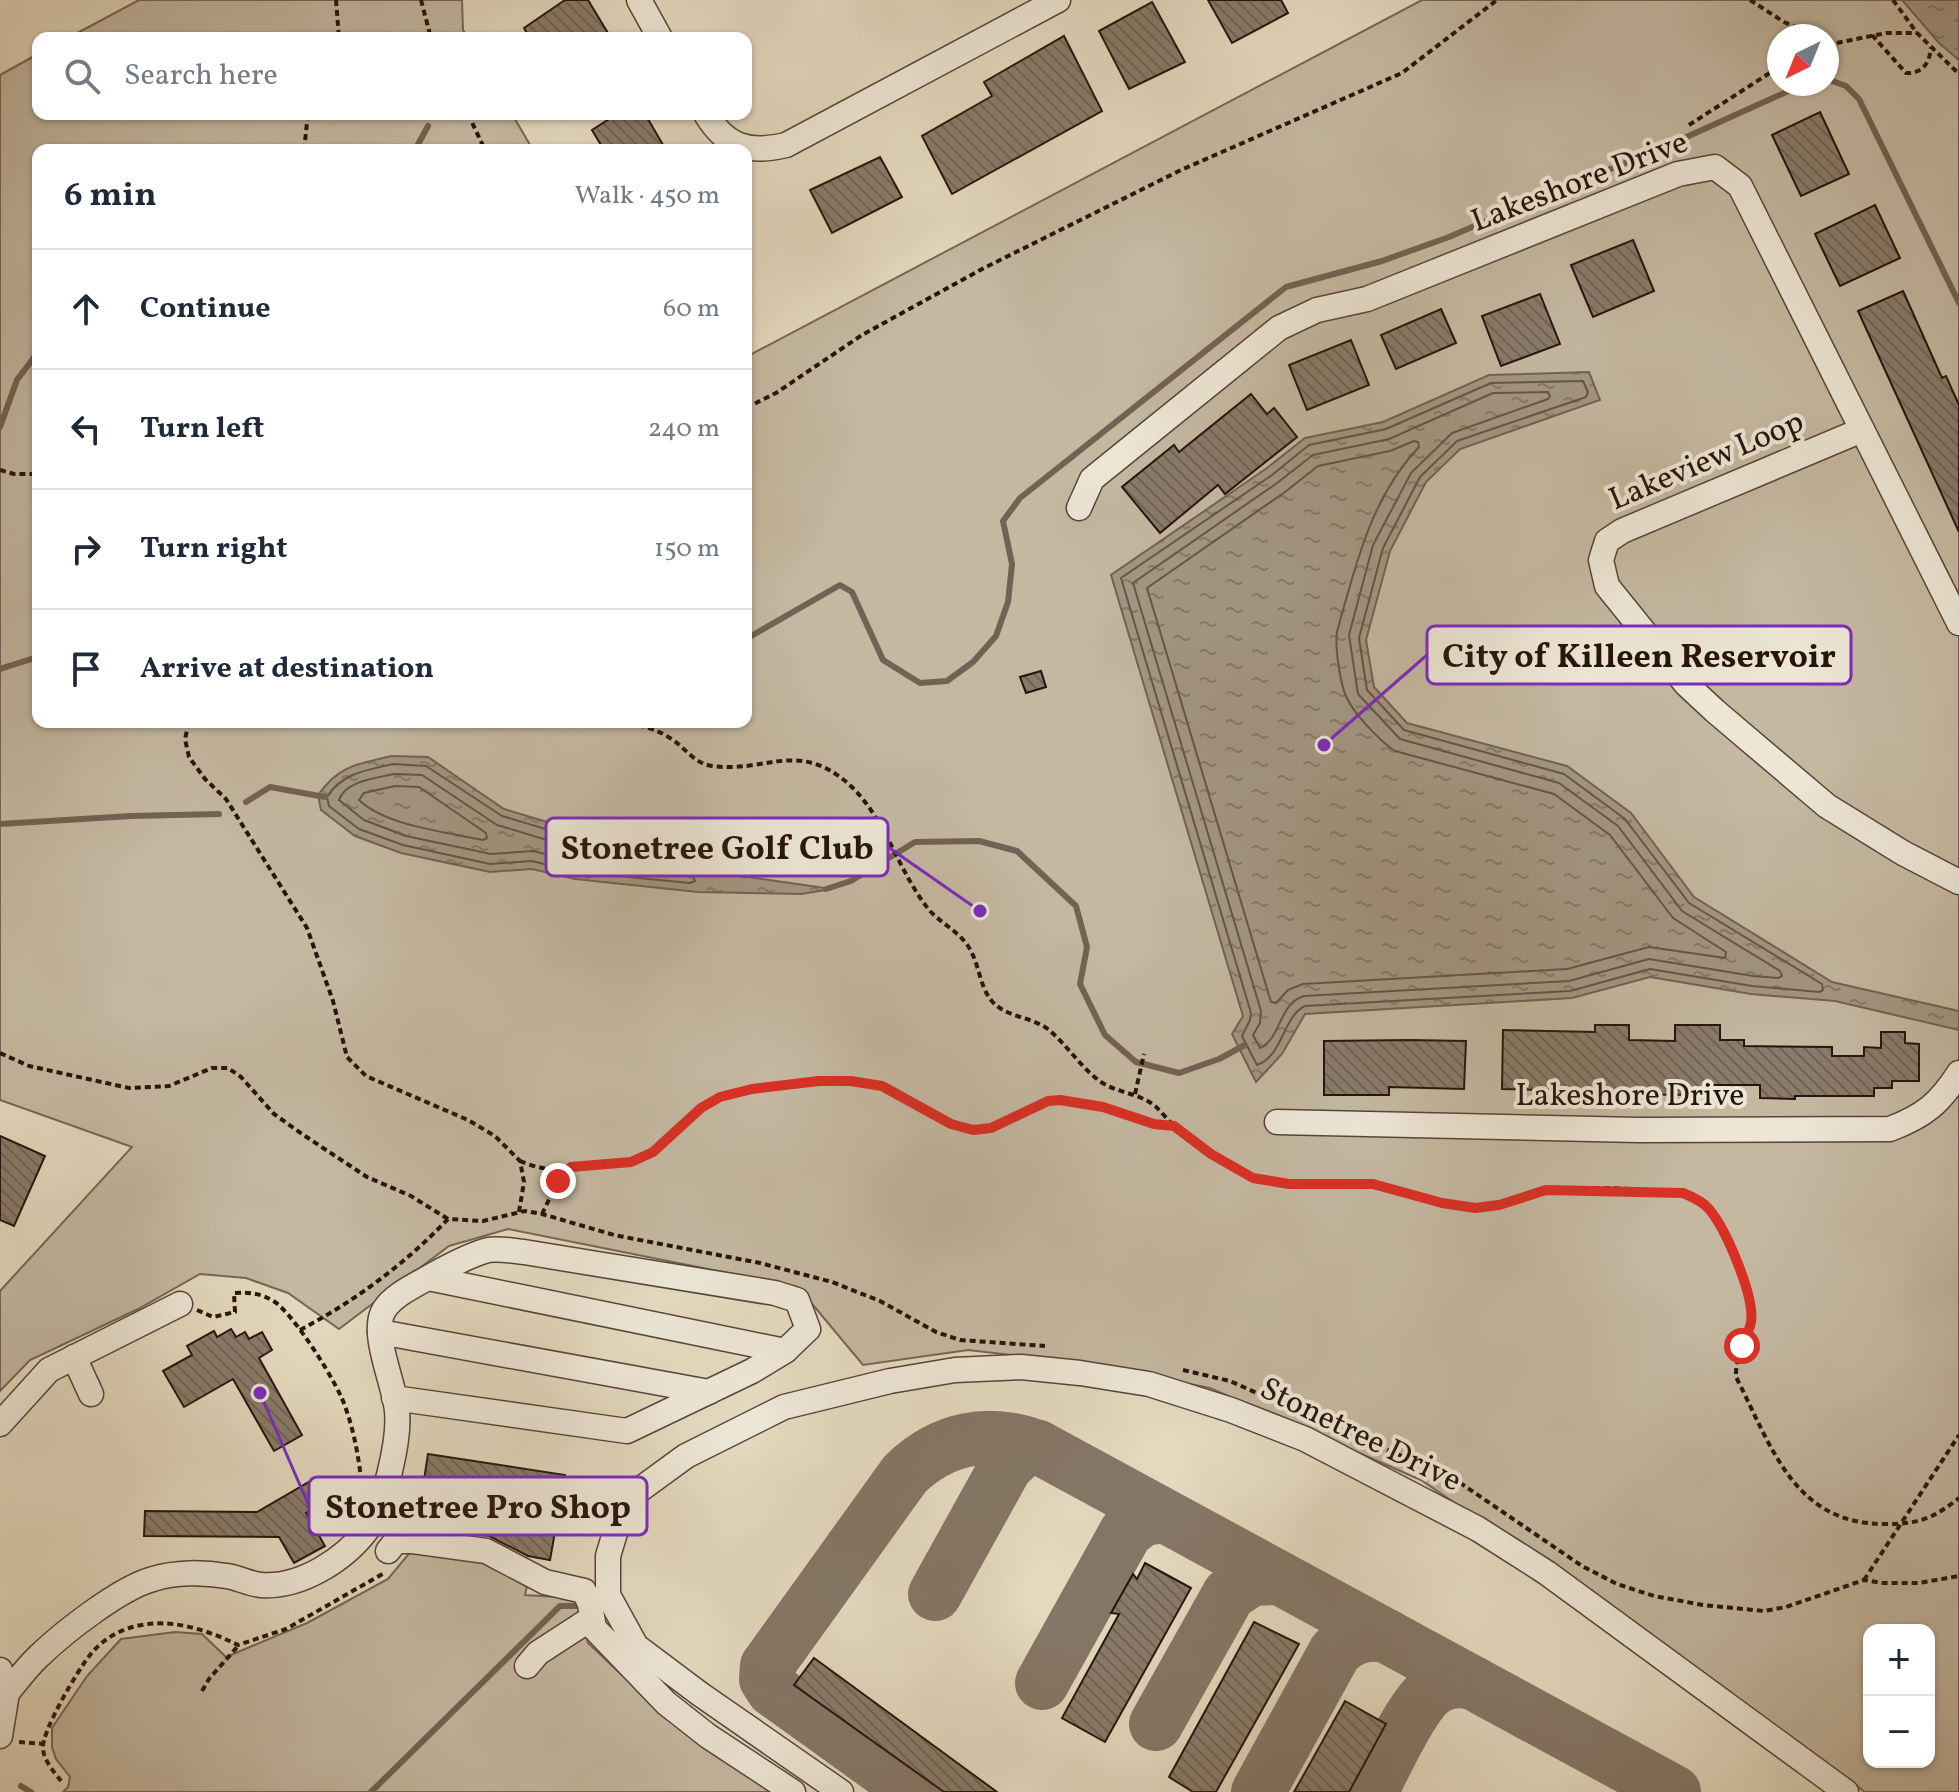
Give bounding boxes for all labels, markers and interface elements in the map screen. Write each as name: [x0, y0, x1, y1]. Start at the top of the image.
north arrow: [1767, 24, 1839, 96]
search box: [32, 32, 752, 120]
icon: search: [60, 54, 104, 98]
text: Search here: [124, 55, 278, 97]
street label: Lakeshore Drive: [1465, 121, 1695, 245]
text: 6 min: [64, 173, 157, 220]
text: Walk · 450 m: [575, 178, 720, 214]
icon: ahead: [64, 287, 108, 331]
text: Continue: [140, 288, 271, 330]
text: 60 m: [663, 291, 720, 327]
street label: Lakeview Loop: [1603, 401, 1811, 523]
icon: left: [64, 407, 108, 451]
text: Turn left: [140, 408, 264, 450]
text: 240 m: [648, 411, 720, 447]
icon: right: [64, 527, 108, 571]
text: Turn right: [140, 528, 288, 570]
text: 150 m: [654, 531, 720, 567]
callout: City of Killeen Reservoir: [1427, 626, 1851, 684]
text: City of Killeen Reservoir: [1442, 635, 1836, 682]
icon: arrive: [64, 647, 108, 691]
text: Arrive at destination: [140, 648, 434, 690]
callout: Stonetree Golf Club: [546, 818, 888, 876]
text: Stonetree Golf Club: [560, 827, 874, 874]
street label: Lakeshore Drive: [1516, 1075, 1744, 1119]
route end: [540, 1163, 576, 1199]
route start: [1724, 1328, 1760, 1364]
street label: Stonetree Drive: [1252, 1368, 1468, 1504]
callout: Stonetree Pro Shop: [309, 1477, 647, 1535]
text: Stonetree Pro Shop: [325, 1486, 631, 1533]
map controls: [1863, 1624, 1935, 1768]
button: +: [1863, 1624, 1935, 1696]
button: −: [1863, 1696, 1935, 1768]

